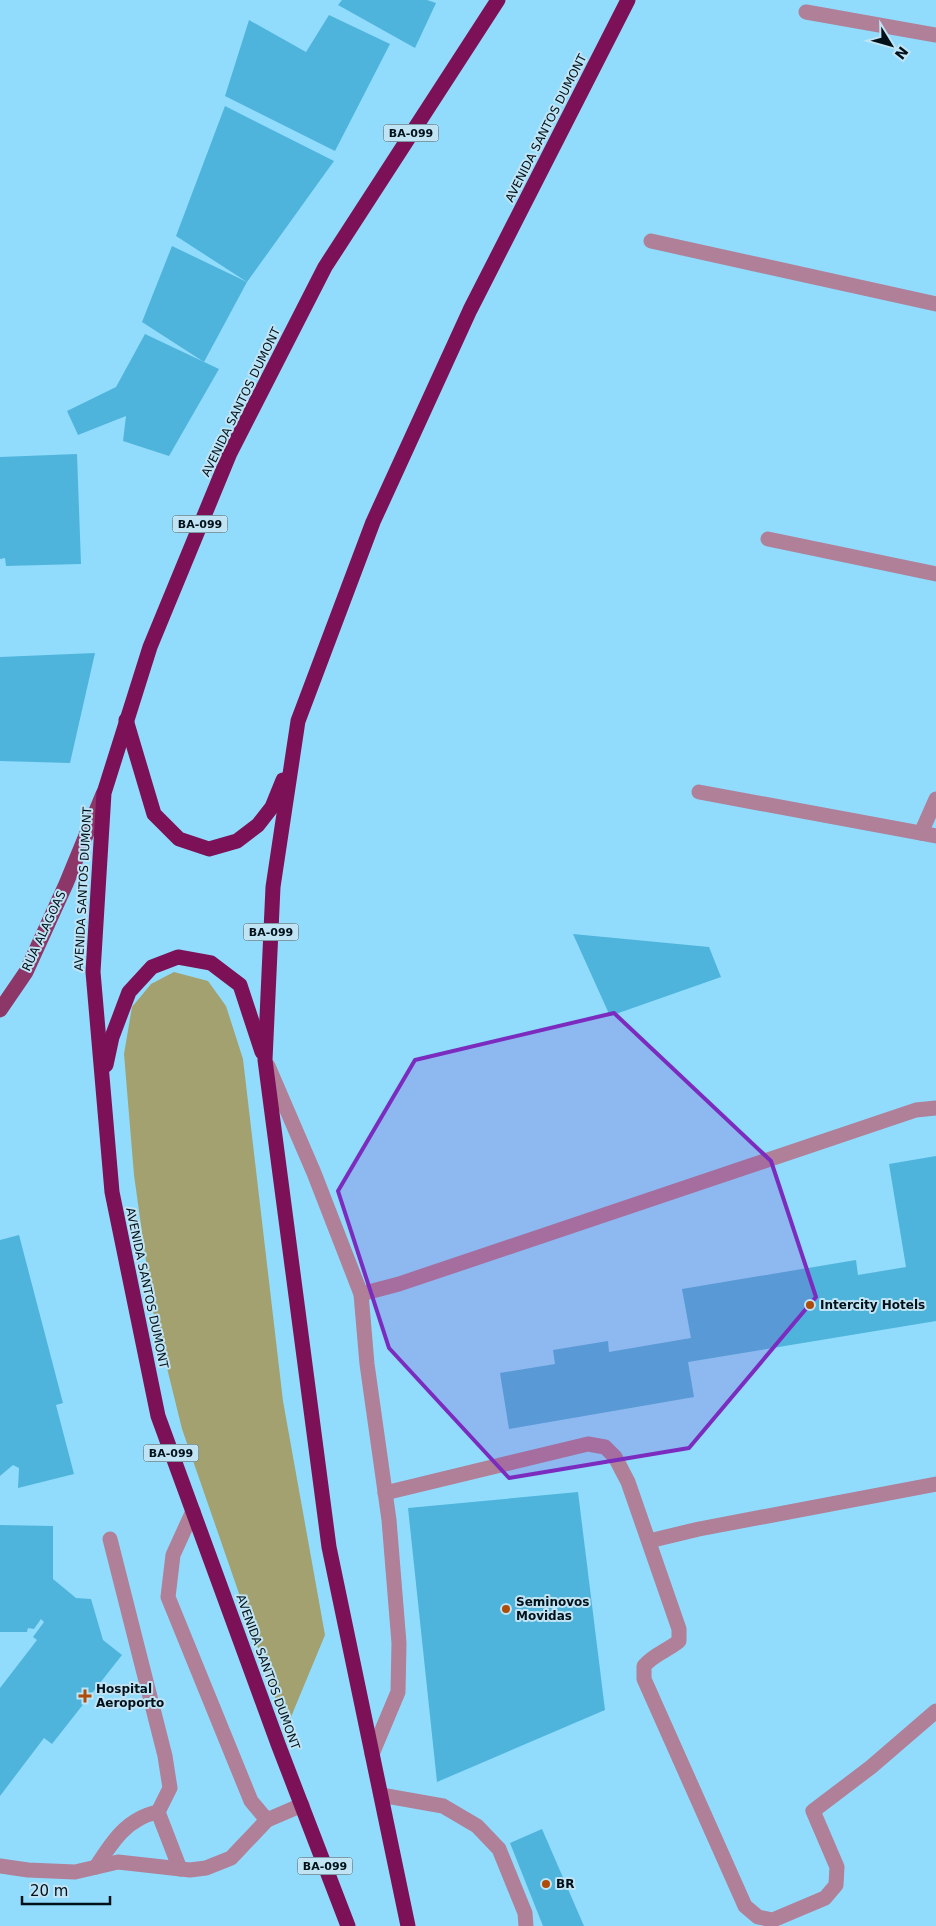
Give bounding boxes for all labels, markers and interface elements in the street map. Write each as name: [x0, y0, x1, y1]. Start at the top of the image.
north arrow: [866, 20, 916, 70]
text: N: [891, 43, 911, 62]
street label: AVENIDA SANTOS DUMONT: [502, 51, 590, 204]
road number: BA-099: [384, 125, 438, 142]
street label: AVENIDA SANTOS DUMONT: [199, 325, 284, 479]
road number: BA-099: [172, 516, 228, 532]
street label: AVENIDA SANTOS DUMONT: [72, 806, 94, 971]
street label: RUA ALAGOAS: [19, 889, 69, 973]
road number: BA-099: [244, 924, 298, 940]
street label: AVENIDA SANTOS DUMONT: [123, 1206, 171, 1370]
place label: Intercity Hotels: [820, 1298, 925, 1312]
marker: Intercity Hotels: [804, 1299, 816, 1311]
road number: BA-099: [144, 1445, 198, 1462]
street label: AVENIDA SANTOS DUMONT: [233, 1592, 303, 1752]
place label: Seminovos Movidas: [516, 1595, 589, 1623]
marker: Seminovos Movidas: [500, 1603, 512, 1615]
place label: Hospital Aeroporto: [96, 1682, 164, 1710]
marker: Hospital Aeroporto: [78, 1689, 92, 1703]
road number: BA-099: [298, 1858, 352, 1874]
scale bar: [22, 1874, 110, 1906]
place label: BR: [556, 1877, 574, 1891]
marker: BR: [540, 1878, 552, 1890]
text: 20 m: [30, 1882, 68, 1900]

